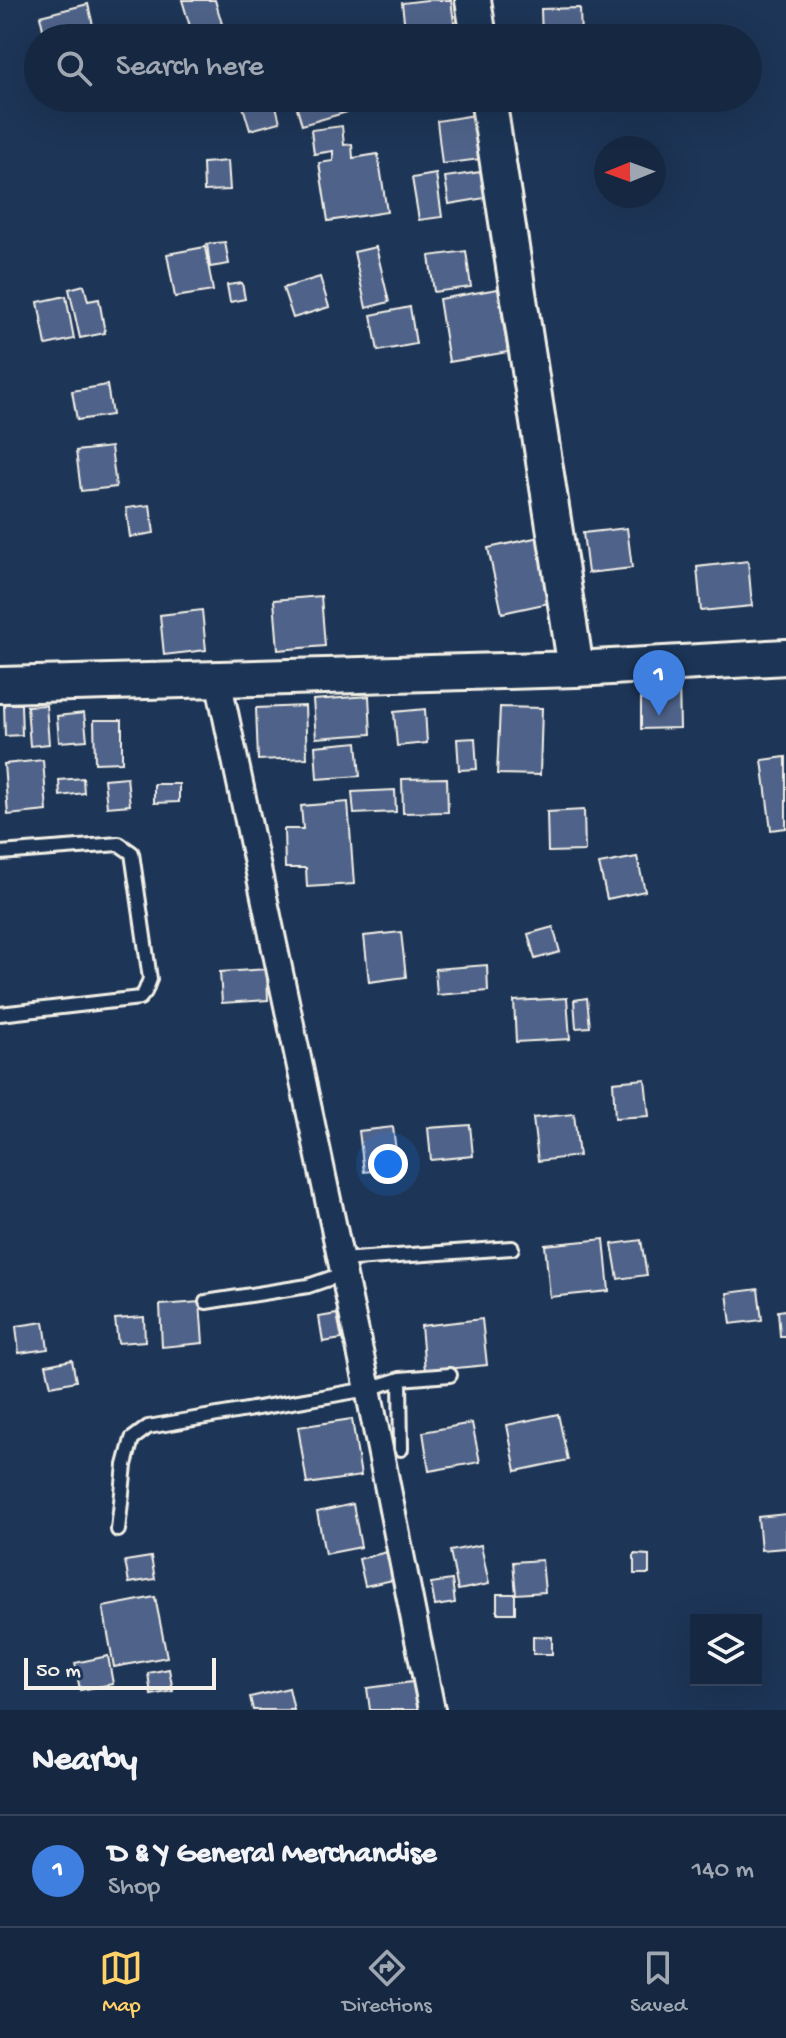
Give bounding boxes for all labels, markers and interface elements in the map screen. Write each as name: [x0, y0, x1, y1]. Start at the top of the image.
search box: [24, 24, 762, 112]
icon: search: [52, 46, 96, 90]
text: Search here: [116, 51, 264, 86]
north arrow: [594, 136, 666, 208]
pin: 1: [633, 650, 685, 716]
your location: [368, 1144, 408, 1184]
map controls: [690, 1614, 762, 1686]
button: layers: [690, 1614, 762, 1686]
scale bar: [24, 1654, 216, 1690]
text: 50 m: [36, 1659, 81, 1685]
text: Nearby: [32, 1742, 137, 1782]
text: D & Y General Merchandise: [108, 1838, 437, 1873]
text: 1: [53, 1856, 63, 1887]
text: 140 m: [692, 1856, 754, 1887]
text: Shop: [108, 1873, 160, 1904]
tab: Map: [99, 1946, 143, 2020]
tab: Directions: [342, 1946, 432, 2020]
tab: Saved: [630, 1946, 687, 2020]

